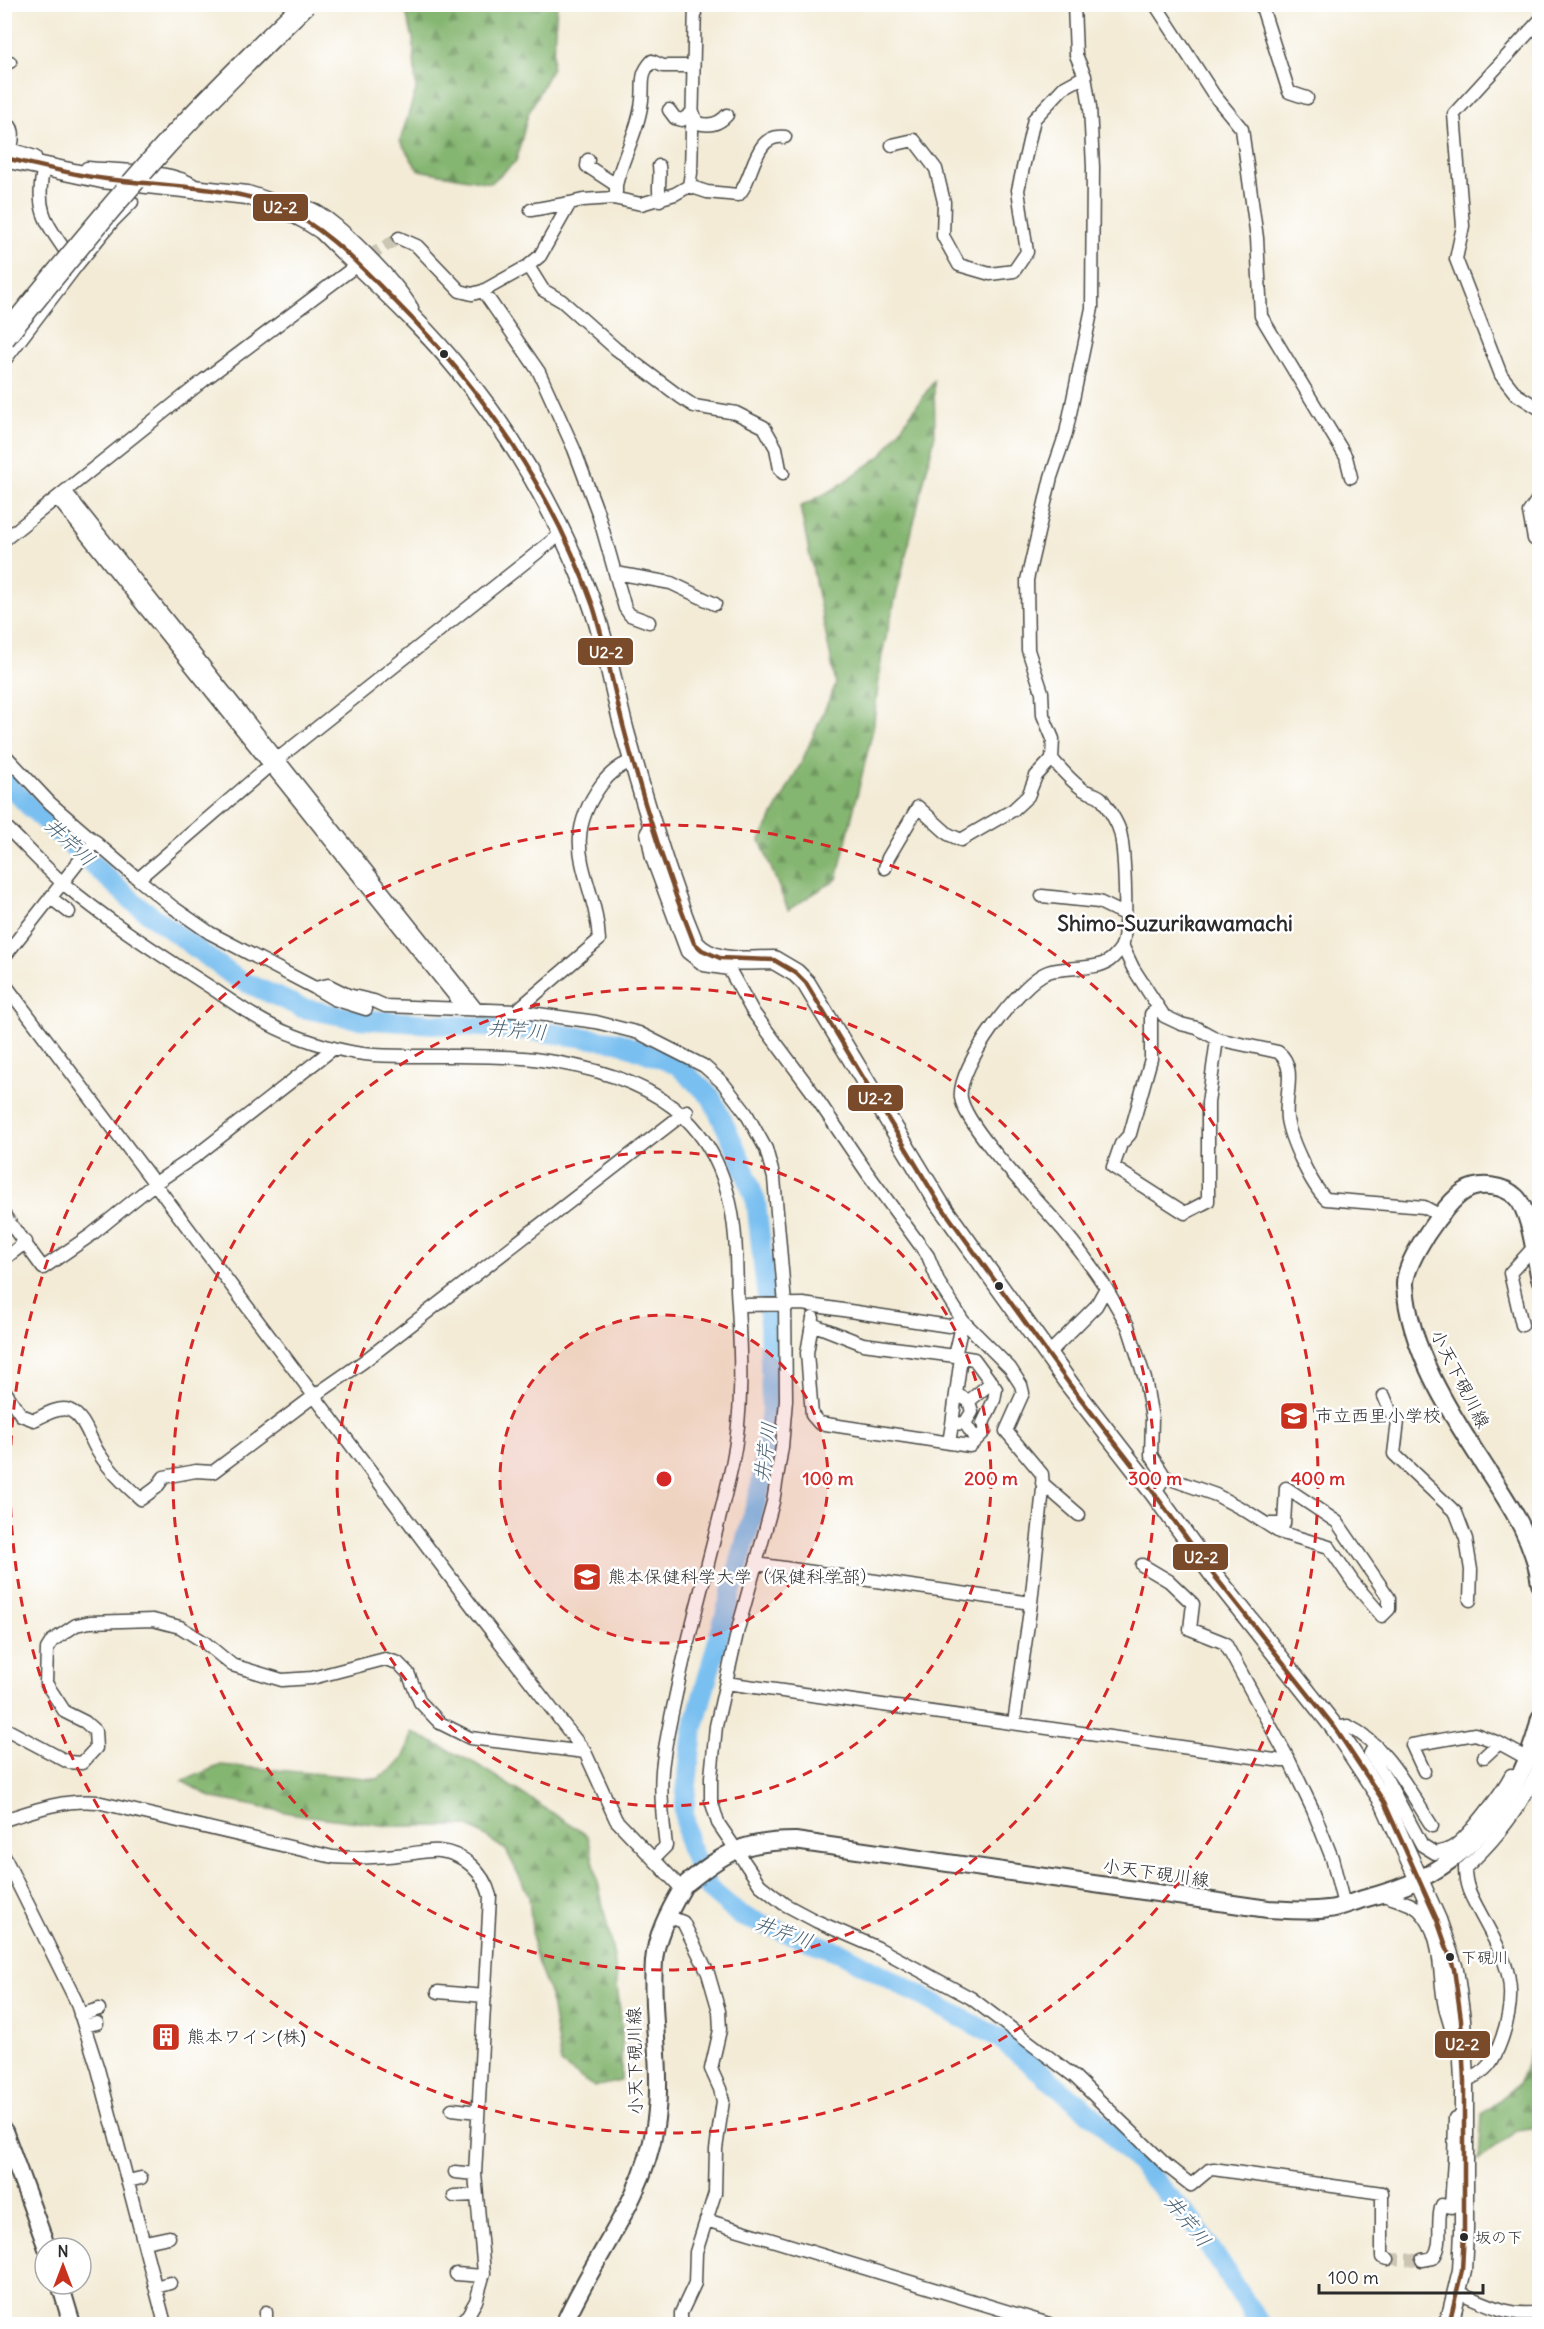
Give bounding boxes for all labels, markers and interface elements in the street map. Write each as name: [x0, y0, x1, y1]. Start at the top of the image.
line badge: U2-2: [252, 193, 309, 222]
text: U2-2: [263, 197, 297, 217]
unlabelled marker: [438, 348, 450, 360]
line badge: U2-2: [577, 637, 634, 666]
text: U2-2: [589, 642, 623, 662]
water label: 井芹川: [40, 812, 101, 871]
district label: Shimo-Suzurikawamachi: [1057, 910, 1293, 937]
water label: 井芹川: [486, 1014, 548, 1045]
line badge: U2-2: [847, 1084, 904, 1112]
text: U2-2: [858, 1088, 892, 1108]
unlabelled marker: [993, 1280, 1005, 1292]
street label: 小天下硯川線: [1426, 1325, 1495, 1432]
school or university icon: 市立西里小学校: [1278, 1400, 1310, 1432]
place label: 市立西里小学校: [1315, 1404, 1441, 1427]
water label: 井芹川: [748, 1420, 781, 1483]
text: 100 m: [803, 1467, 854, 1490]
text: 200 m: [964, 1467, 1018, 1490]
text: 300 m: [1128, 1467, 1182, 1490]
text: 400 m: [1291, 1467, 1345, 1490]
centre of rings: [654, 1469, 674, 1489]
line badge: U2-2: [1172, 1543, 1229, 1571]
text: U2-2: [1184, 1547, 1218, 1567]
school or university icon: 熊本保健科学大学（保健科学部）: [571, 1561, 603, 1593]
place label: 熊本保健科学大学（保健科学部）: [608, 1565, 878, 1588]
street label: 小天下硯川線: [1101, 1854, 1211, 1891]
water label: 井芹川: [752, 1910, 817, 1954]
place label: 下硯川: [1461, 1947, 1509, 1967]
marker: 下硯川: [1444, 1951, 1456, 1963]
street label: 小天下硯川線: [622, 2007, 647, 2115]
building icon: 熊本ワイン(株): [150, 2021, 182, 2053]
place label: 熊本ワイン(株): [187, 2025, 306, 2048]
line badge: U2-2: [1434, 2030, 1491, 2059]
text: U2-2: [1445, 2034, 1479, 2054]
water label: 井芹川: [1160, 2190, 1217, 2252]
place label: 坂の下: [1475, 2227, 1523, 2247]
marker: 坂の下: [1458, 2231, 1470, 2243]
north arrow: [33, 2236, 93, 2296]
text: N: [57, 2241, 69, 2261]
scale bar: [1319, 2257, 1482, 2295]
text: 100 m: [1328, 2266, 1379, 2289]

